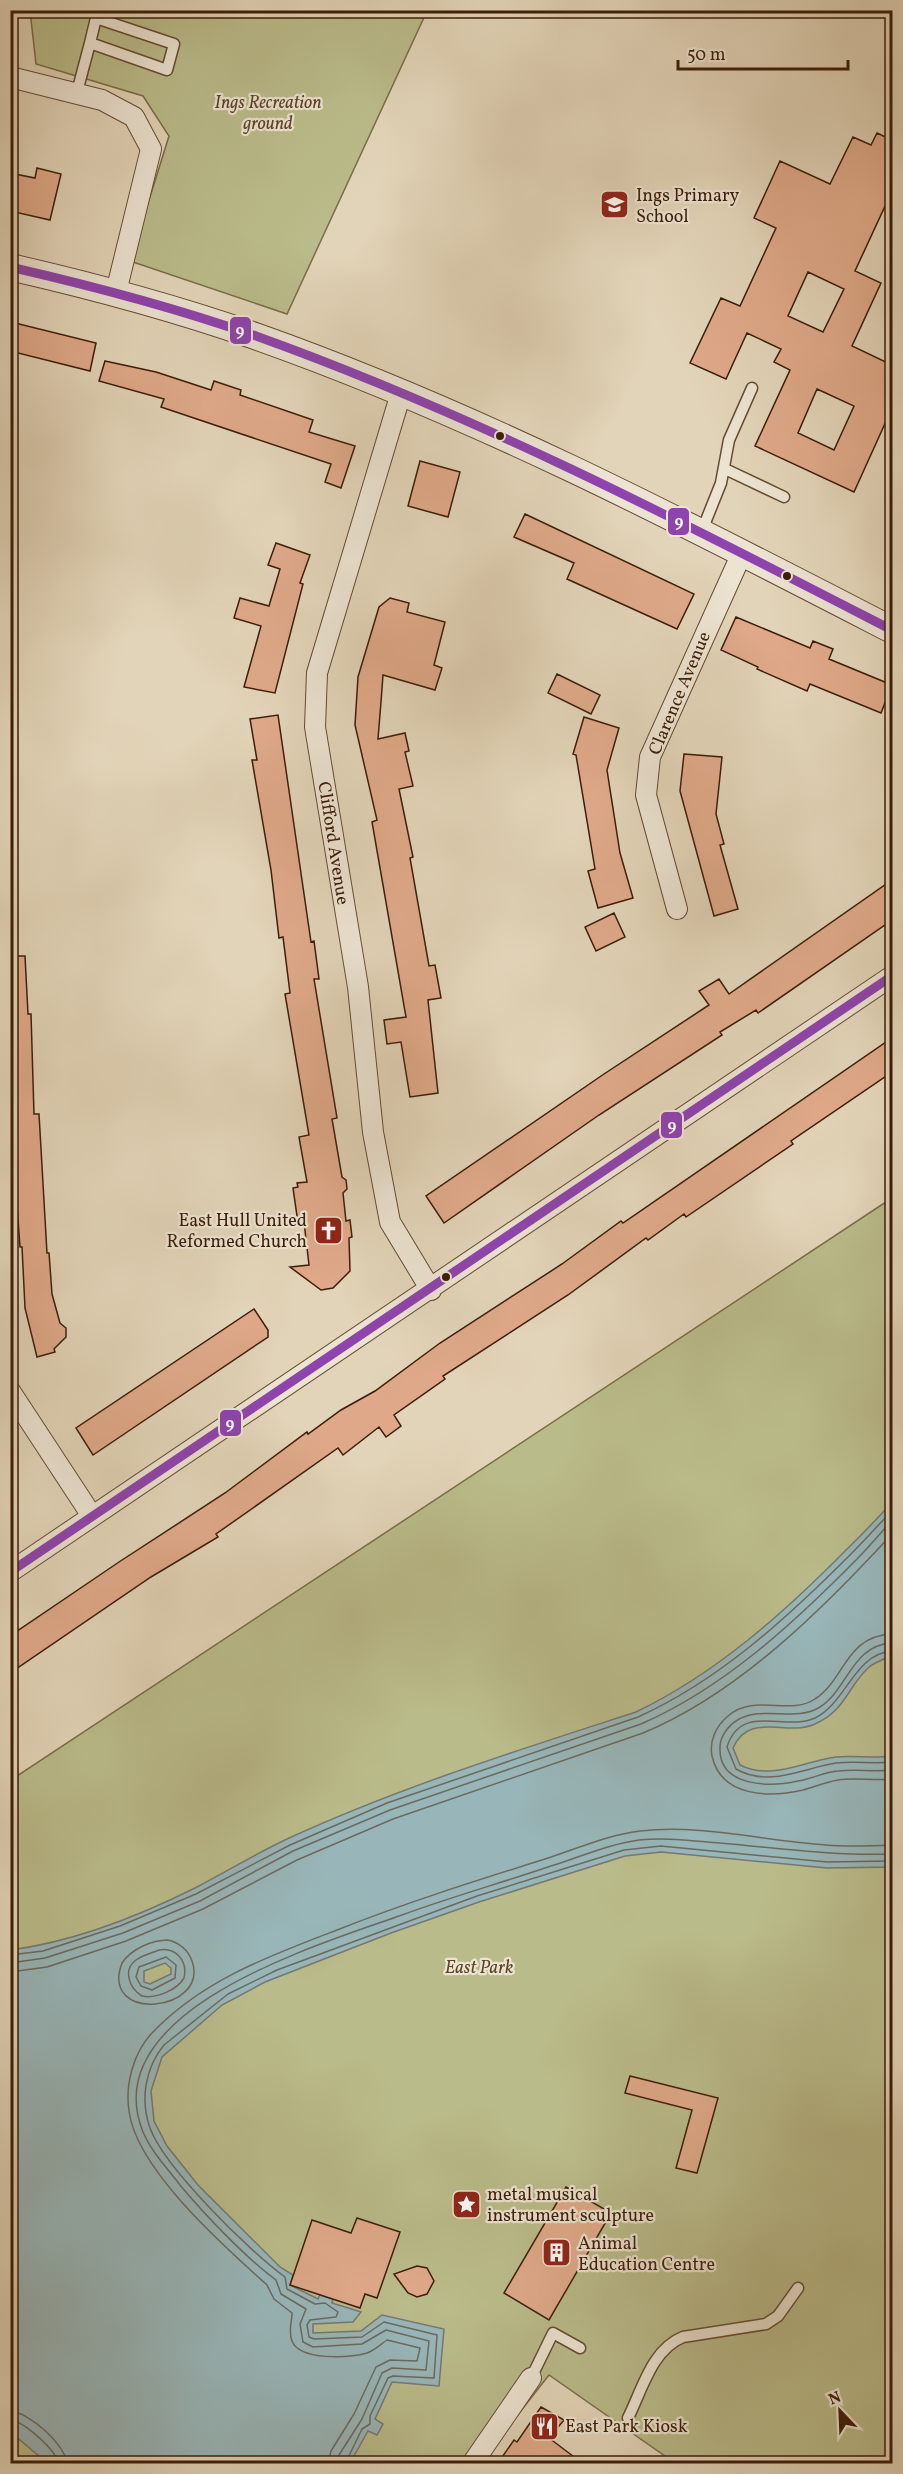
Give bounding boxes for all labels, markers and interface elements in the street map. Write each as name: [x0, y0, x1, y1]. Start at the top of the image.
scale bar: [678, 33, 848, 71]
text: 50 m: [687, 43, 726, 68]
park label: Ings Recreation ground: [215, 91, 321, 137]
place label: Ings Primary School: [636, 184, 739, 230]
school or university icon: Ings Primary School: [599, 189, 631, 221]
line badge: 9: [229, 316, 252, 345]
text: 9: [236, 321, 245, 343]
unlabelled marker: [494, 430, 506, 442]
line badge: 9: [667, 507, 690, 536]
text: 9: [675, 512, 684, 534]
unlabelled marker: [781, 570, 793, 582]
street label: Clarence Avenue: [643, 628, 718, 759]
street label: Clifford Avenue: [310, 780, 355, 907]
line badge: 9: [660, 1111, 683, 1139]
text: 9: [668, 1116, 677, 1138]
place label: East Hull United Reformed Church: [167, 1209, 307, 1255]
church icon: East Hull United Reformed Church: [312, 1214, 344, 1246]
unlabelled marker: [440, 1271, 452, 1283]
line badge: 9: [219, 1409, 242, 1437]
text: 9: [226, 1414, 235, 1436]
park label: East Park: [445, 1956, 513, 1981]
place label: metal musical instrument sculpture: [487, 2183, 654, 2229]
place icon: metal musical instrument sculpture: [450, 2188, 482, 2220]
place label: Animal Education Centre: [578, 2232, 715, 2278]
building icon: Animal Education Centre: [541, 2237, 573, 2269]
north arrow: [810, 2381, 870, 2441]
text: N: [825, 2386, 845, 2411]
restaurant icon: East Park Kiosk: [528, 2410, 560, 2442]
place label: East Park Kiosk: [565, 2415, 688, 2440]

